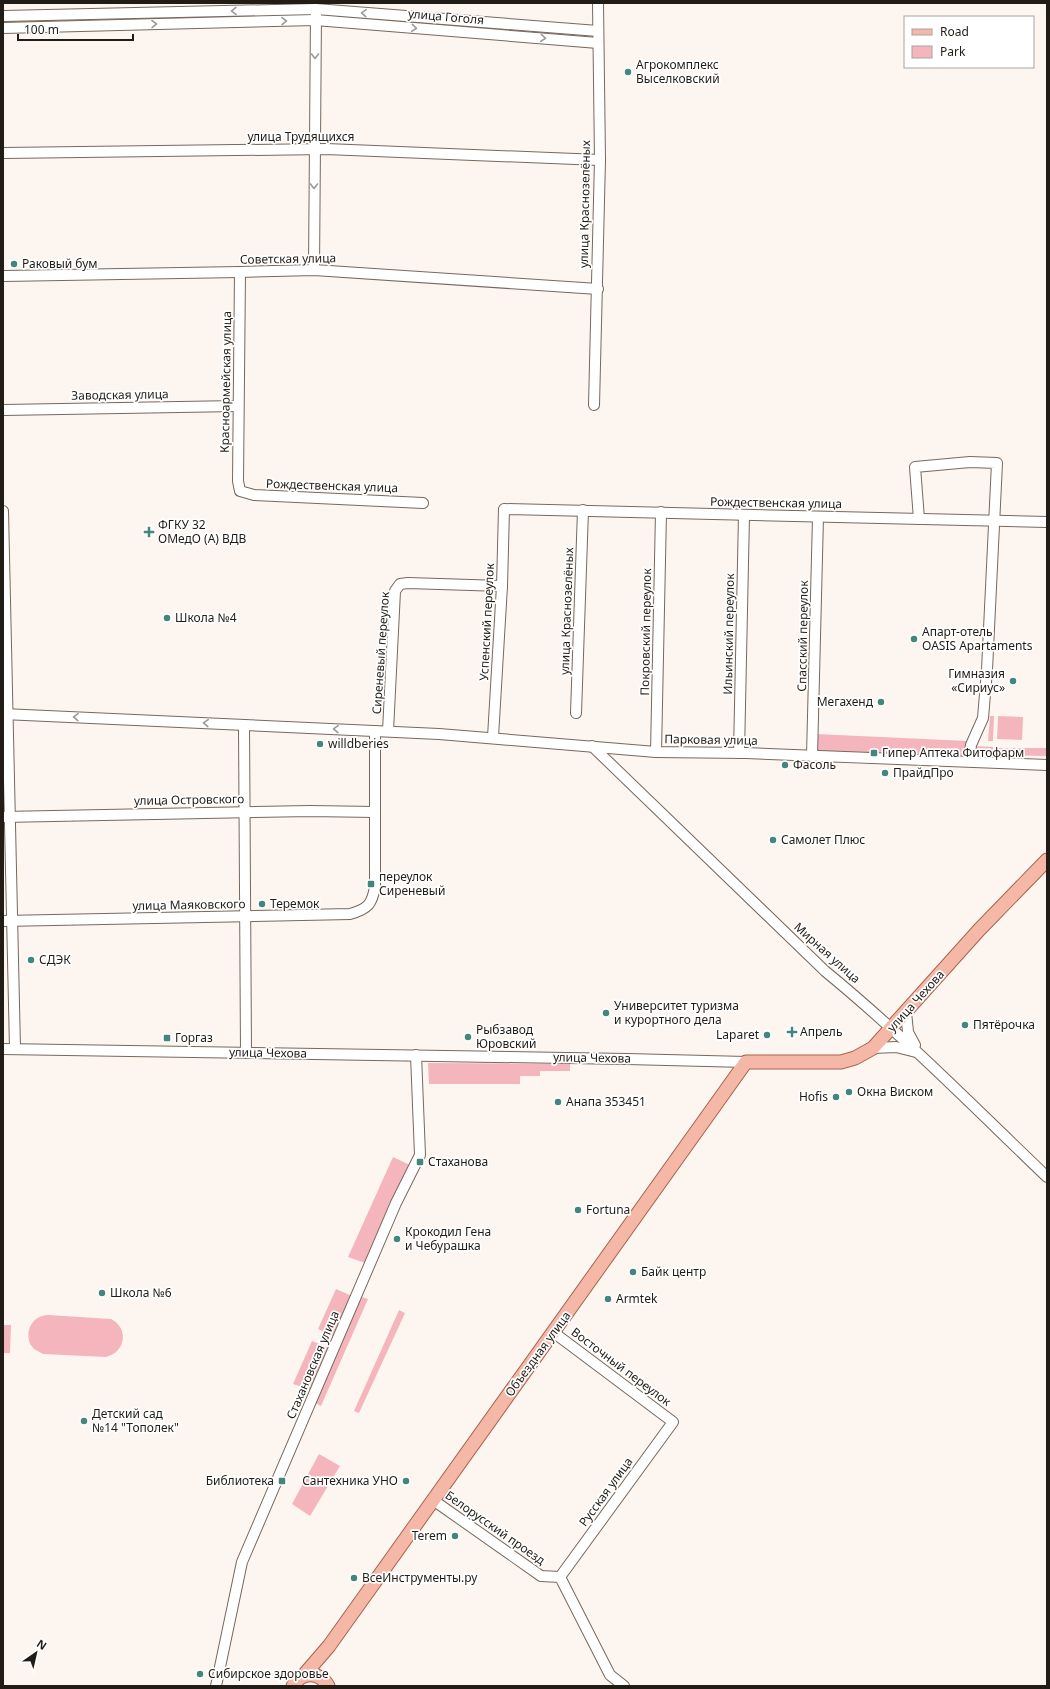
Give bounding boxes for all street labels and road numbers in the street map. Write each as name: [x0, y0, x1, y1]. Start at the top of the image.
street label: улица Гоголя: [407, 5, 485, 28]
street label: улица Трудящихся: [248, 128, 354, 145]
street label: улица Краснозелёных: [575, 139, 594, 268]
street label: Советская улица: [240, 249, 336, 268]
street label: Красноармейская улица: [216, 311, 235, 453]
street label: Заводская улица: [71, 385, 169, 404]
street label: Рождественская улица: [266, 475, 398, 496]
street label: Рождественская улица: [710, 493, 842, 512]
street label: улица Краснозелёных: [556, 546, 577, 675]
street label: Успенский переулок: [475, 562, 498, 681]
street label: Покровский переулок: [636, 568, 655, 696]
street label: Ильинский переулок: [719, 573, 738, 695]
street label: Спасский переулок: [793, 580, 812, 692]
street label: Сиреневый переулок: [368, 590, 393, 715]
street label: Парковая улица: [664, 730, 758, 749]
street label: улица Островского: [134, 790, 244, 809]
street label: улица Маяковского: [132, 895, 246, 914]
street label: Мирная улица: [791, 918, 864, 987]
street label: улица Чехова: [883, 966, 948, 1035]
street label: улица Чехова: [229, 1043, 307, 1062]
street label: улица Чехова: [553, 1048, 631, 1067]
street label: Стахановская улица: [282, 1308, 343, 1422]
street label: Объездная улица: [501, 1308, 574, 1400]
street label: Восточный переулок: [568, 1323, 675, 1410]
street label: Русская улица: [575, 1454, 636, 1530]
street label: Белорусский проезд: [442, 1487, 549, 1569]

